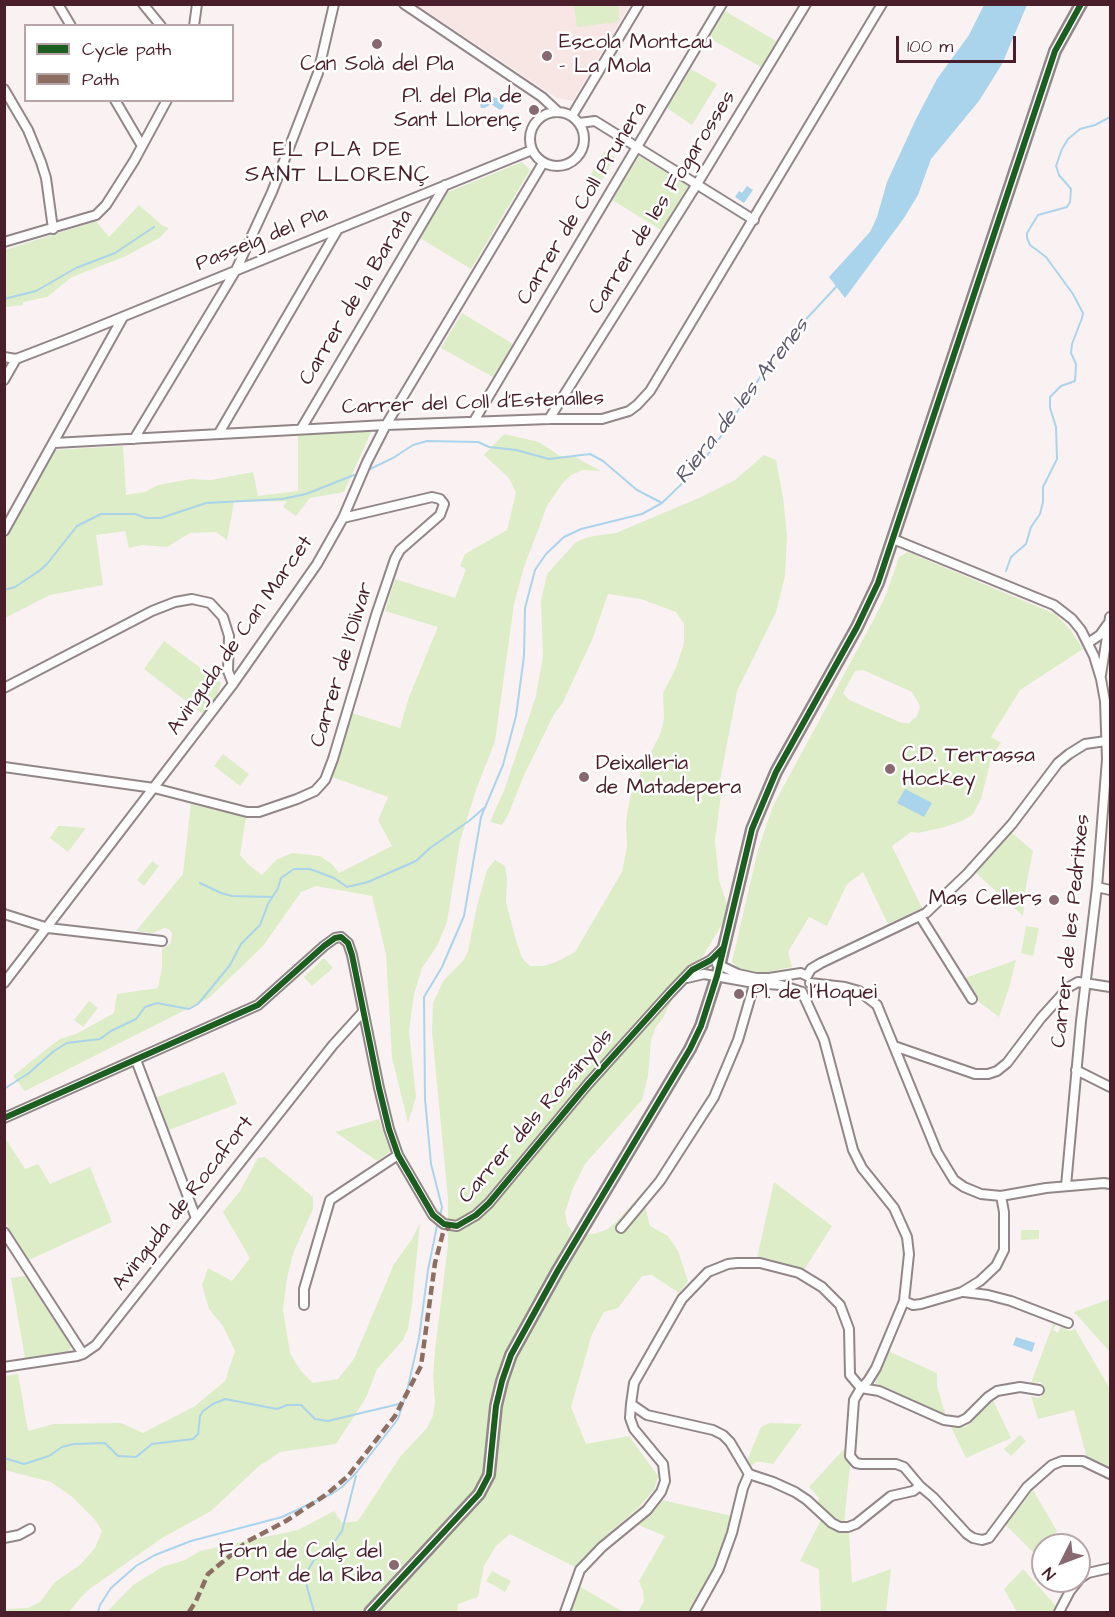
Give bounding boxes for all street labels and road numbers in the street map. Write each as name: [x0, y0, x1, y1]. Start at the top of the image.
street label: Carrer de les Fogarosses: [584, 87, 742, 319]
street label: Carrer de Coll Prunera: [512, 98, 654, 310]
street label: Passeig del Pla: [192, 202, 332, 278]
street label: Carrer de la Barata: [295, 206, 419, 390]
street label: Carrer del Coll d'Estenalles: [341, 387, 605, 421]
street label: Avinguda de Can Marcet: [163, 532, 319, 740]
street label: Carrer de l'Olivar: [306, 580, 380, 750]
street label: Carrer de les Pedritxes: [1047, 813, 1097, 1049]
street label: Carrer dels Rossinyols: [454, 1025, 620, 1209]
street label: Avinguda de Rocafort: [108, 1112, 260, 1296]

